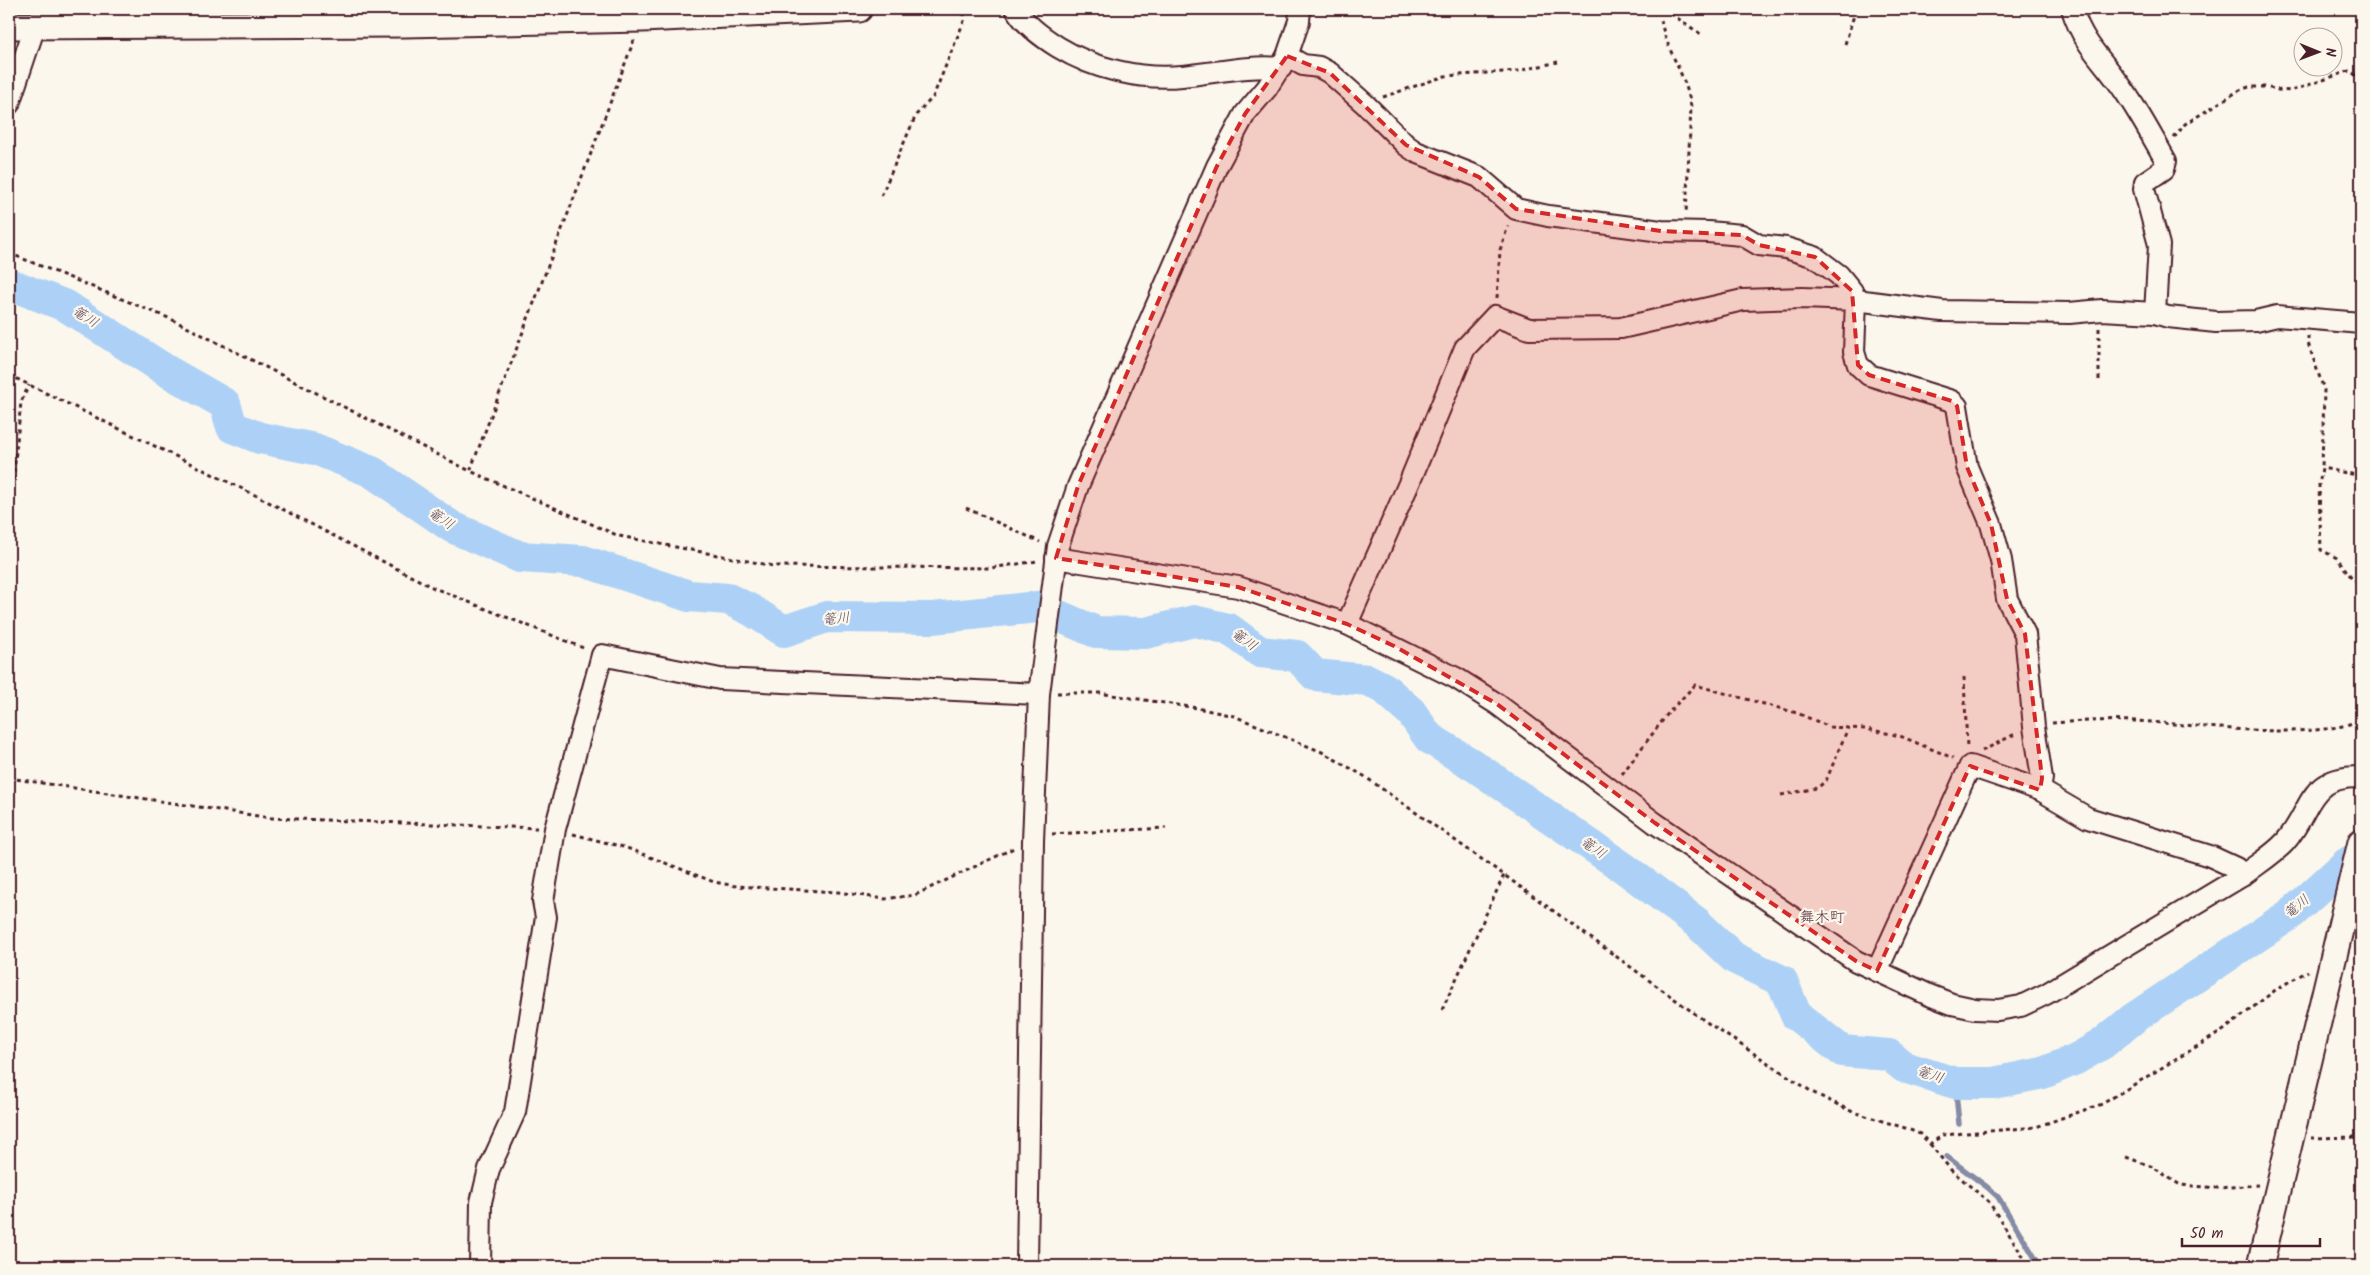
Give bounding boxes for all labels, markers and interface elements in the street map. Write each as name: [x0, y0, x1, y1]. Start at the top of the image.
north arrow: [2292, 28, 2342, 78]
text: N: [2319, 48, 2341, 57]
water label: 篭川: [67, 300, 103, 334]
water label: 篭川: [423, 502, 459, 536]
water label: 篭川: [821, 607, 851, 631]
water label: 篭川: [1226, 623, 1262, 657]
water label: 篭川: [1575, 831, 1611, 865]
water label: 篭川: [2279, 890, 2315, 924]
district label: 舞木町: [1799, 906, 1845, 930]
water label: 篭川: [1913, 1060, 1947, 1090]
scale bar: [2182, 1215, 2320, 1247]
text: 50 m: [2190, 1222, 2224, 1246]

